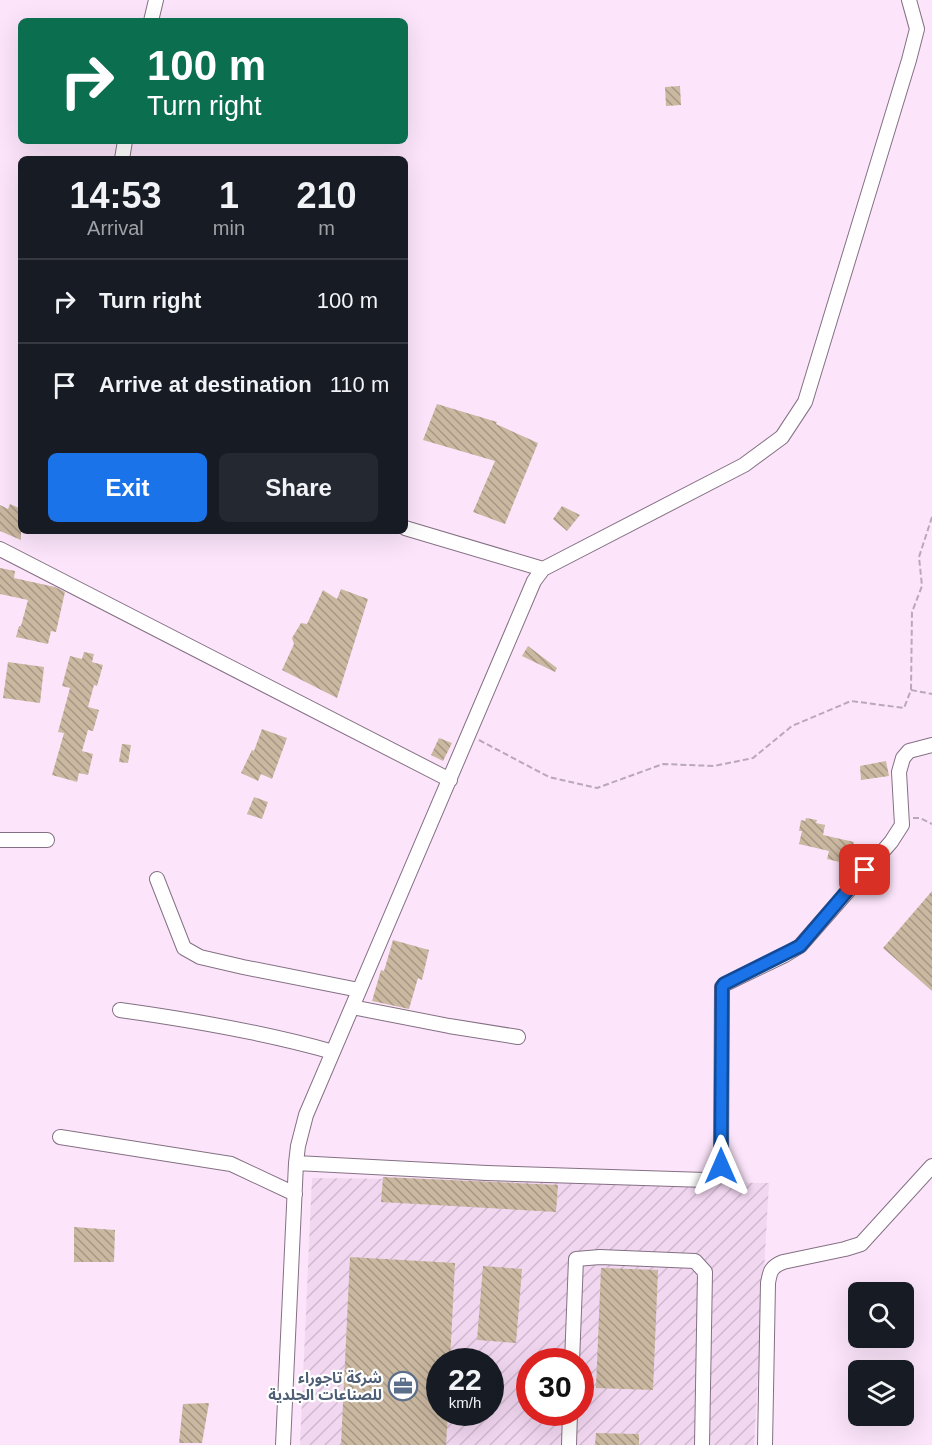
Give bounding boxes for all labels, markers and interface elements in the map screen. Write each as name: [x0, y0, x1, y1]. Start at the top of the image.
icon: right: [48, 42, 126, 120]
text: 100 m: [147, 42, 266, 89]
text: Turn right: [147, 91, 262, 121]
text: 14:53: [69, 175, 161, 216]
text: 1: [219, 175, 239, 216]
text: 210: [296, 175, 357, 216]
text: Arrival: [87, 217, 144, 239]
text: min: [213, 217, 245, 239]
text: m: [318, 217, 335, 239]
icon: right: [48, 285, 81, 318]
text: Turn right: [99, 288, 201, 313]
text: 100 m: [317, 288, 378, 313]
icon: arrive: [48, 369, 81, 402]
text: Arrive at destination: [99, 372, 312, 397]
text: 110 m: [330, 372, 389, 397]
button: Exit: [48, 453, 207, 522]
button: Share: [219, 453, 378, 522]
pin: [839, 844, 890, 895]
icon: arrive: [848, 853, 881, 886]
position arrow: [689, 1134, 753, 1198]
map controls: [848, 1282, 914, 1426]
button: search: [848, 1282, 914, 1348]
speed limit sign: 30: [516, 1348, 594, 1426]
button: layers: [848, 1360, 914, 1426]
text: 22: [448, 1363, 482, 1396]
place label: شركة تاجوراء للصناعات الجلدية: [268, 1369, 382, 1403]
office icon: شركة تاجوراء للصناعات الجلدية: [387, 1370, 419, 1402]
text: km/h: [449, 1394, 481, 1411]

